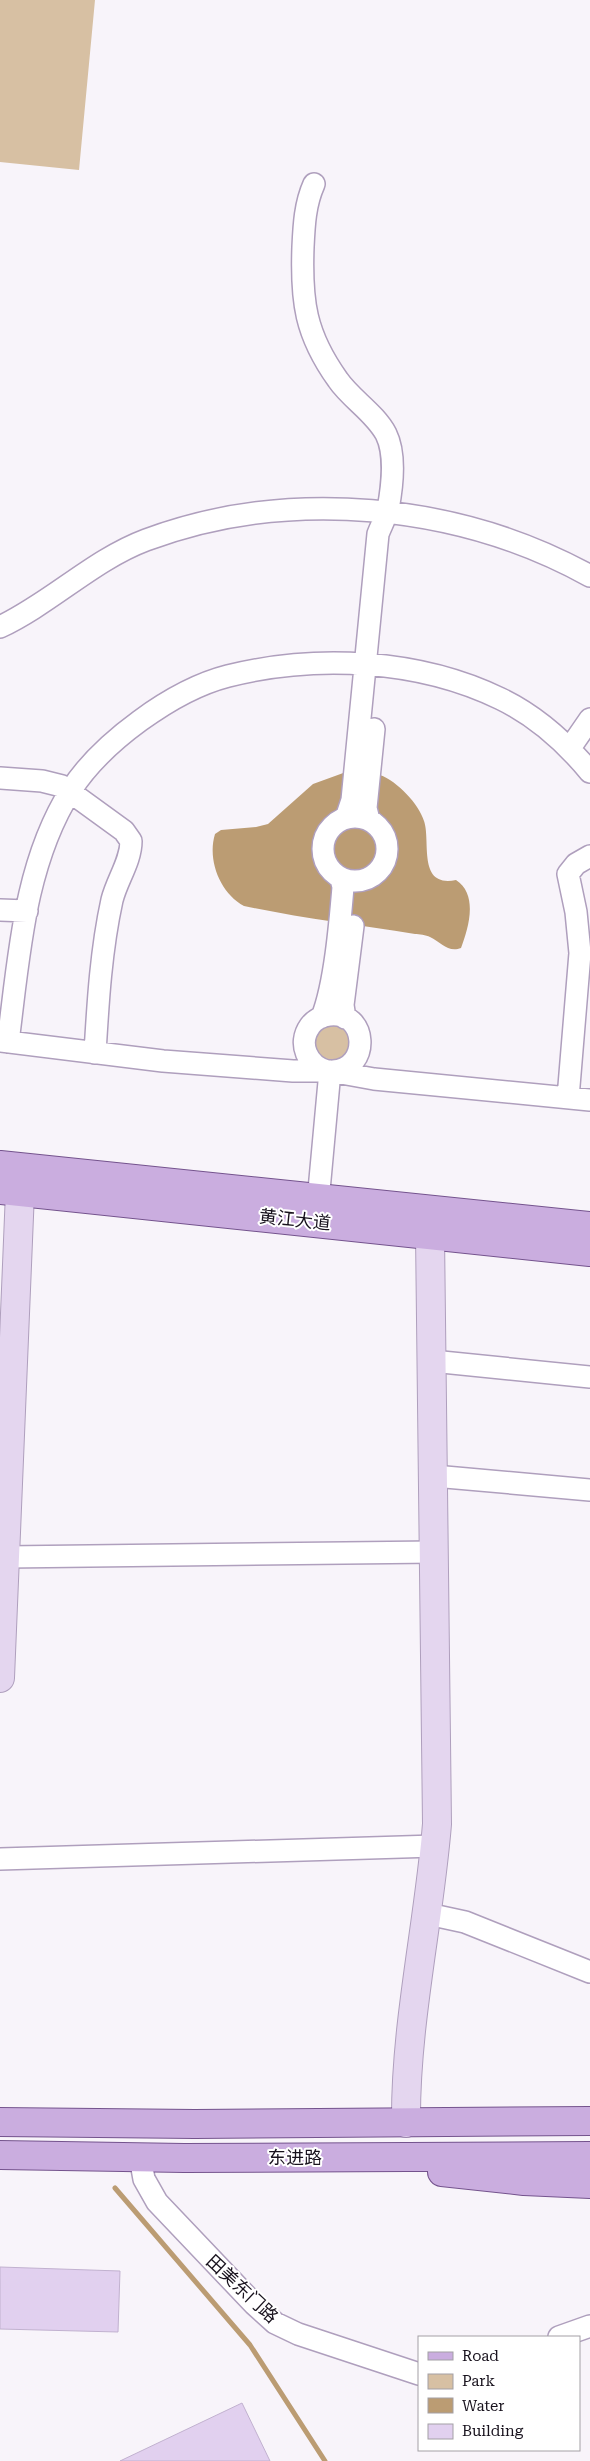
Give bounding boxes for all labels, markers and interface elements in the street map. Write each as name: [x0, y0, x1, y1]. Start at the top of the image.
street label: 黄江大道: [258, 1205, 332, 1234]
street label: 东进路: [268, 2147, 322, 2168]
street label: 田美东门路: [202, 2250, 282, 2327]
legend: [418, 2336, 580, 2451]
text: Road: [462, 2347, 499, 2365]
text: Park: [462, 2372, 496, 2390]
text: Water: [462, 2397, 504, 2415]
text: Building: [462, 2422, 524, 2440]

